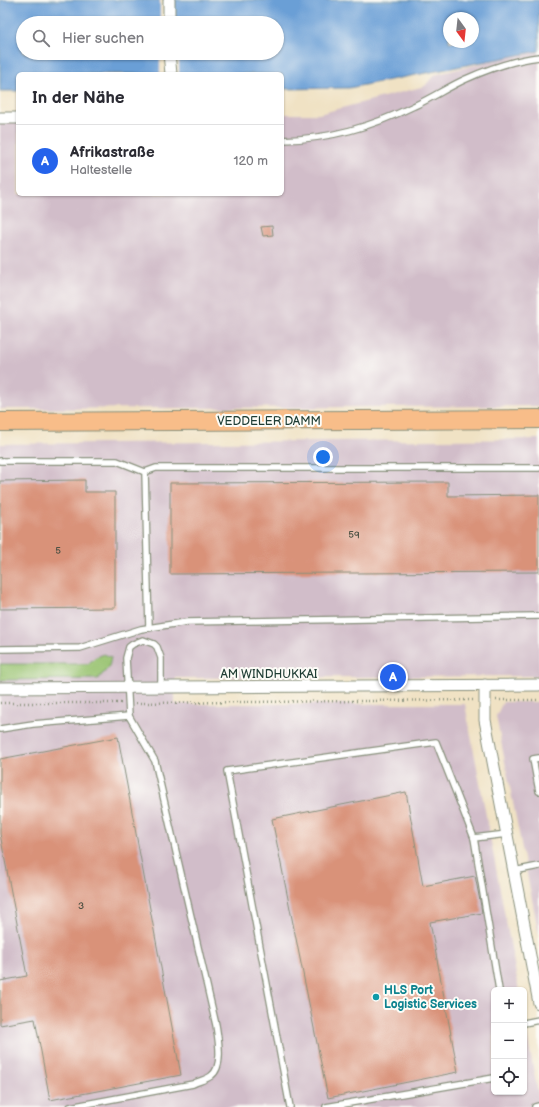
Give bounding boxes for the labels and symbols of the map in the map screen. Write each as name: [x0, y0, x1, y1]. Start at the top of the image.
north arrow: [443, 12, 479, 48]
street label: VEDDELER DAMM: [217, 414, 321, 429]
your location: [313, 447, 333, 467]
house number: 59: [348, 529, 360, 541]
house number: 5: [55, 545, 61, 557]
pin: A: [380, 662, 406, 692]
street label: AM WINDHUKKAI: [221, 667, 318, 682]
house number: 3: [78, 900, 84, 912]
place label: HLS Port Logistic Services: [384, 983, 477, 1012]
marker: HLS Port Logistic Services: [371, 992, 381, 1002]

